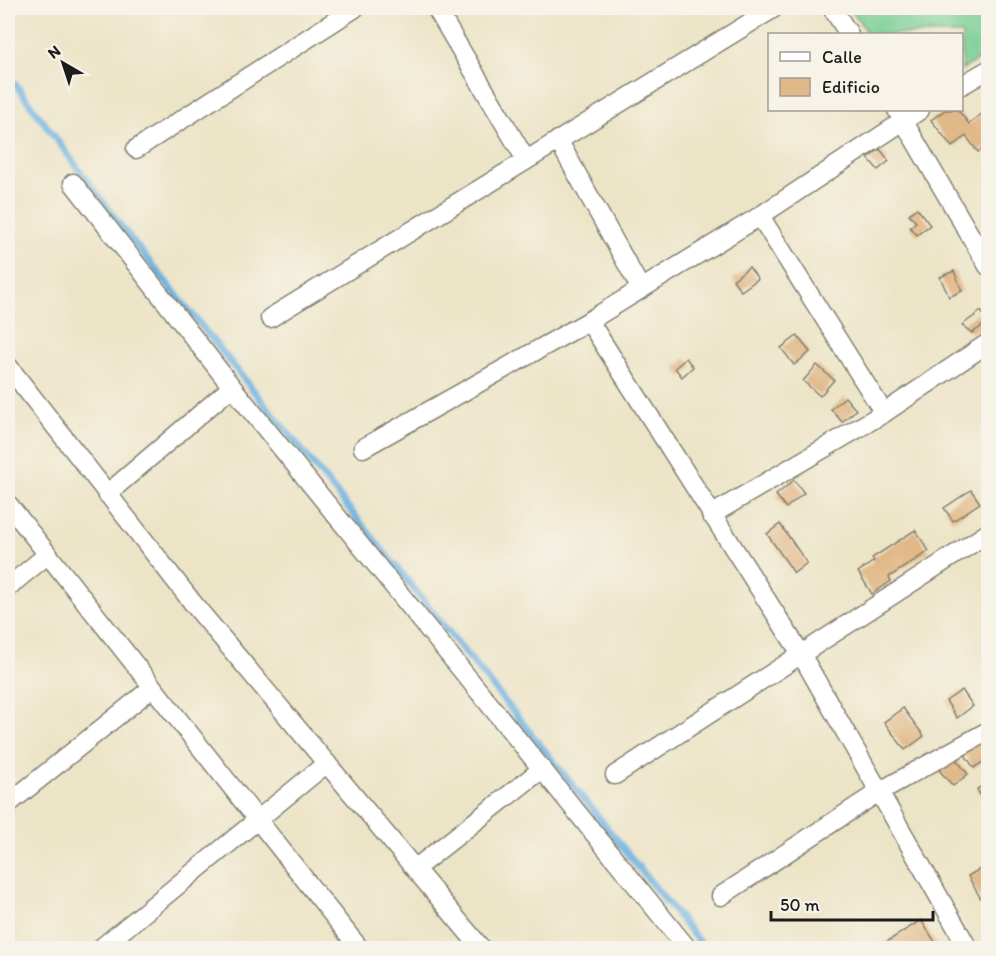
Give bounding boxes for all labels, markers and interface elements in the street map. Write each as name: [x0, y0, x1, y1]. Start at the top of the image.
north arrow: [33, 33, 93, 93]
legend: [768, 33, 963, 111]
text: N: [44, 41, 64, 63]
text: Calle: [822, 46, 862, 68]
text: Edificio: [822, 76, 880, 98]
scale bar: [771, 884, 933, 922]
text: 50 m: [780, 894, 820, 916]

